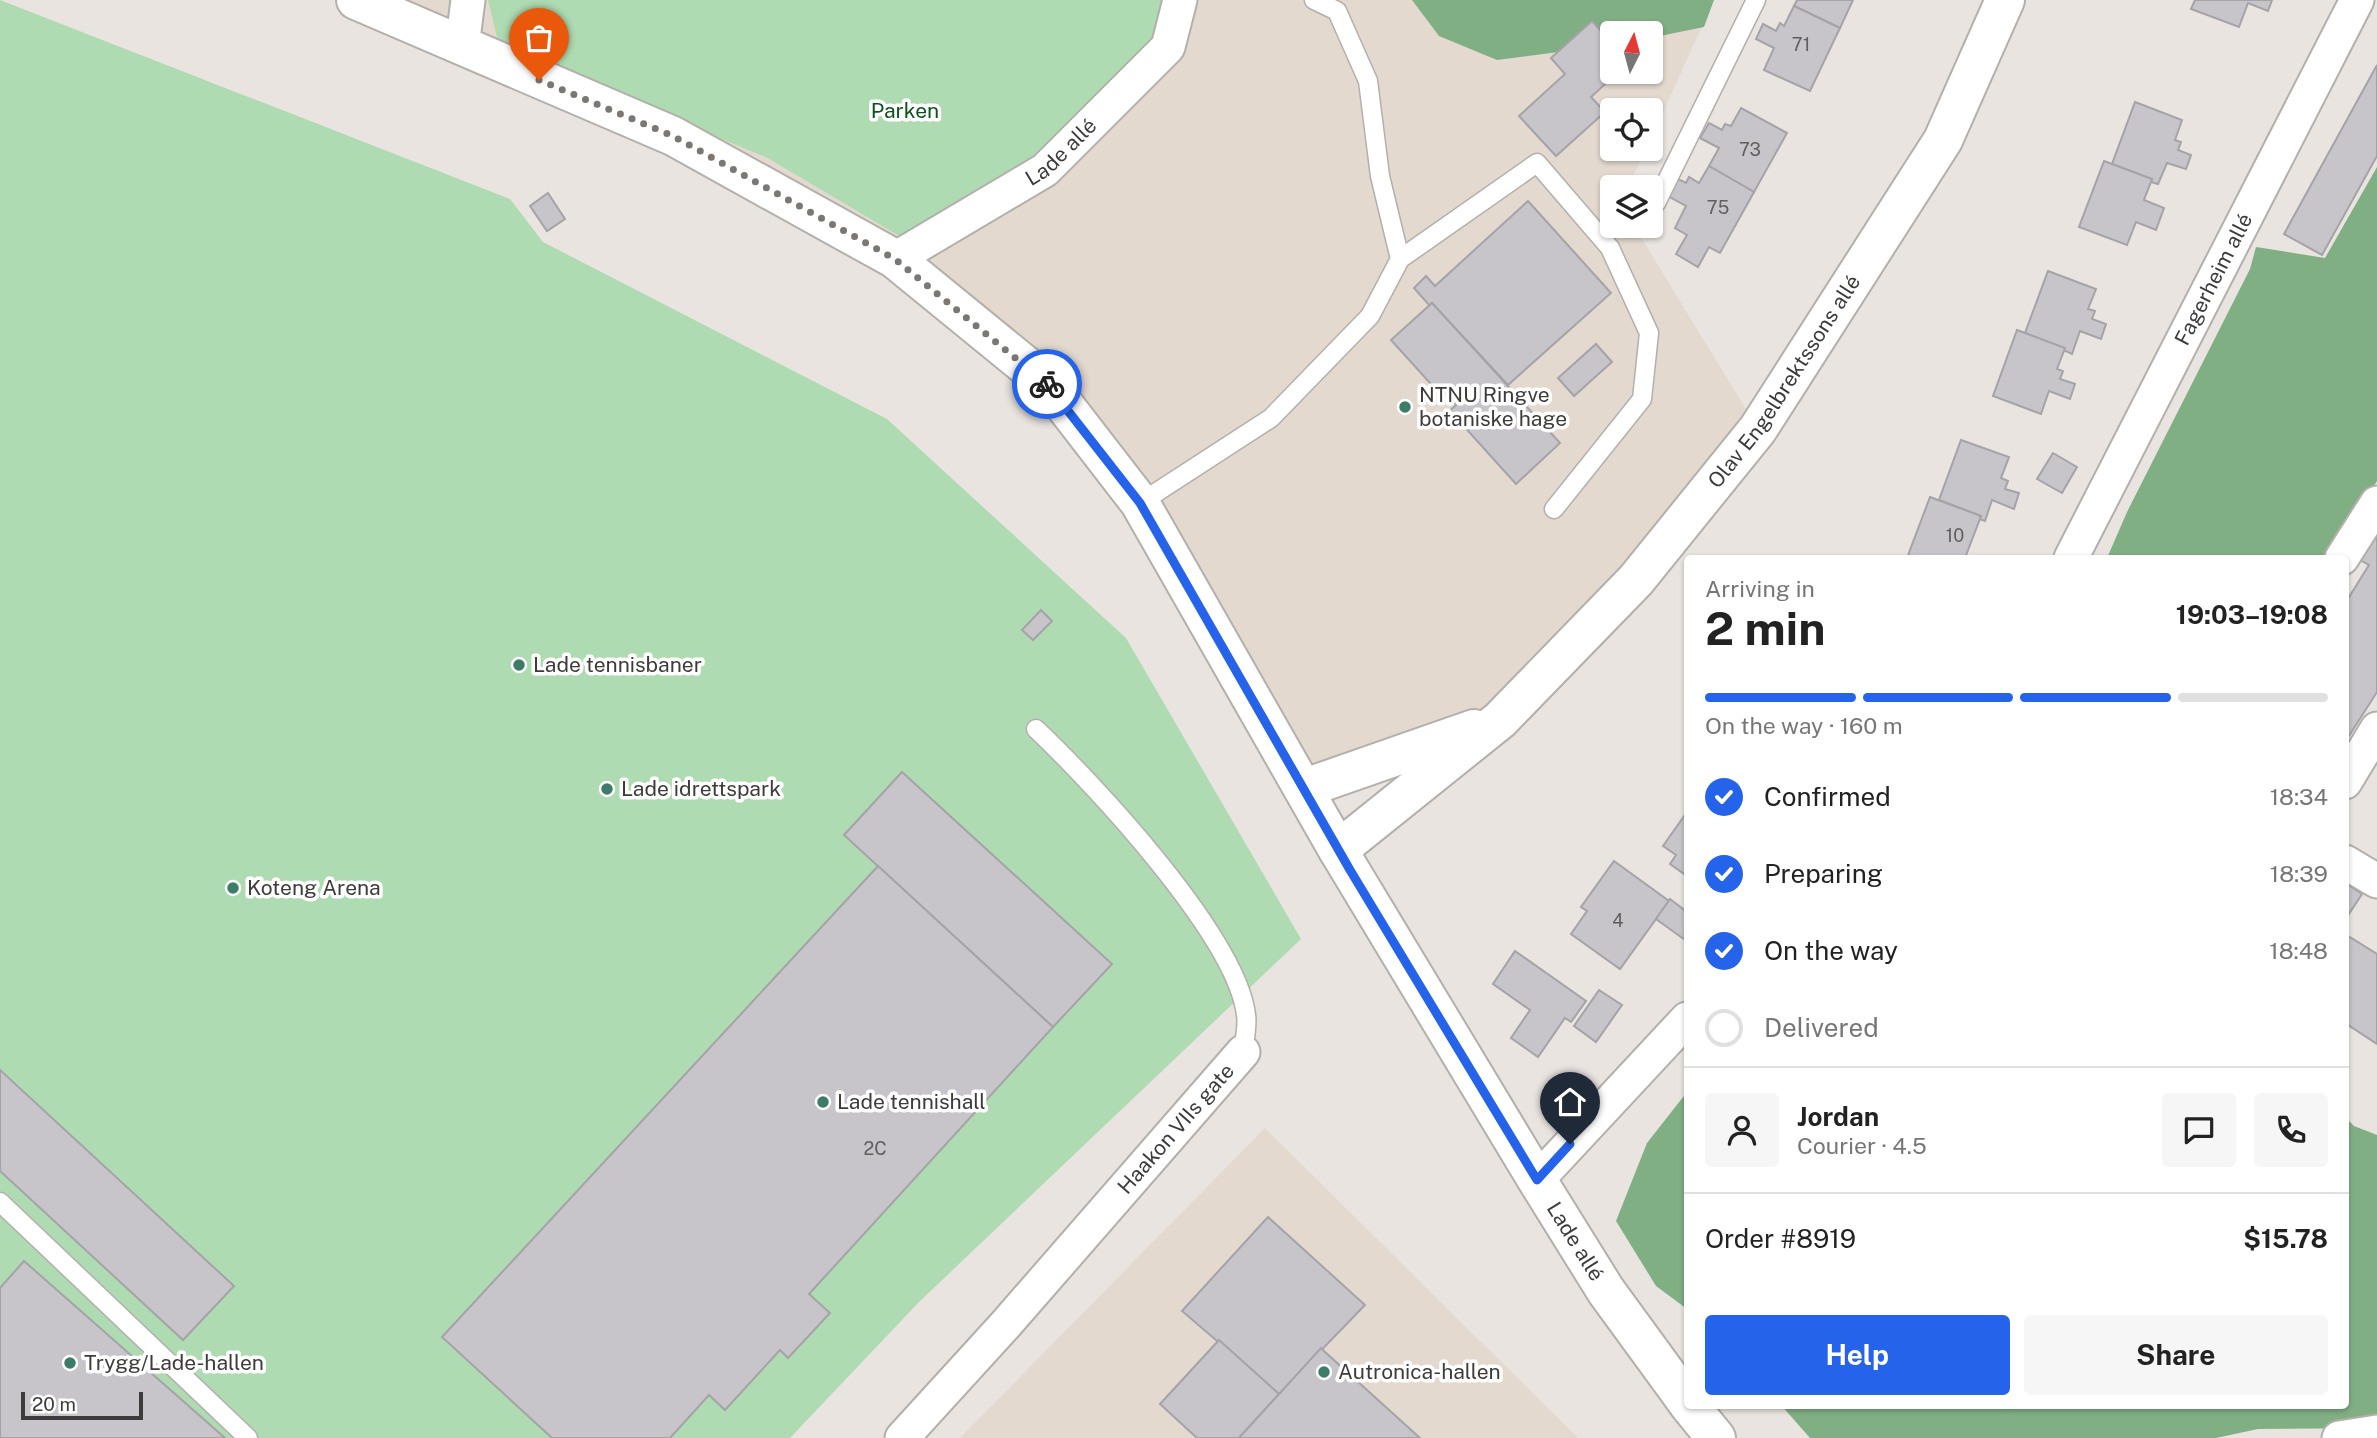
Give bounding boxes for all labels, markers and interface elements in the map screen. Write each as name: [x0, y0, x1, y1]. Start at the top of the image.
pin: [509, 8, 569, 80]
icon: bag: [520, 19, 558, 57]
north arrow: [1600, 21, 1662, 84]
map controls: [1600, 21, 1663, 238]
house number: 71: [1792, 34, 1810, 55]
park label: Parken: [871, 98, 939, 123]
button: locate: [1600, 98, 1663, 161]
street label: Lade allé: [1021, 113, 1101, 191]
house number: 73: [1739, 139, 1761, 160]
button: layers: [1600, 175, 1663, 238]
house number: 75: [1707, 197, 1729, 218]
street label: Fagerheim allé: [2169, 209, 2257, 349]
street label: Olav Engelbrektssons allé: [1702, 270, 1865, 493]
courier: [1012, 349, 1082, 419]
icon: bike: [1028, 365, 1066, 403]
place label: NTNU Ringve botaniske hage: [1419, 382, 1567, 431]
marker: NTNU Ringve botaniske hage: [1397, 399, 1413, 415]
house number: 10: [1946, 525, 1964, 546]
text: Arriving in: [1705, 575, 1815, 602]
text: 19:03–19:08: [2176, 599, 2328, 630]
text: 2 min: [1705, 601, 1825, 655]
place label: Lade tennisbaner: [533, 652, 702, 677]
marker: Lade tennisbaner: [511, 657, 527, 673]
text: On the way · 160 m: [1705, 712, 1903, 739]
place label: Lade idrettspark: [621, 776, 781, 801]
icon: check: [1705, 778, 1743, 816]
marker: Lade idrettspark: [599, 781, 615, 797]
text: Confirmed: [1764, 781, 1891, 812]
text: 18:34: [2270, 783, 2328, 810]
icon: check: [1705, 855, 1743, 893]
text: Preparing: [1764, 858, 1883, 889]
text: 18:39: [2270, 860, 2328, 887]
place label: Koteng Arena: [247, 875, 381, 900]
marker: Koteng Arena: [225, 880, 241, 896]
house number: 4: [1612, 910, 1624, 931]
icon: check: [1705, 932, 1743, 970]
text: On the way: [1764, 935, 1898, 966]
text: 18:48: [2269, 937, 2328, 964]
text: Delivered: [1764, 1012, 1879, 1043]
street label: Haakon VIIs gate: [1112, 1058, 1239, 1199]
pin: [1540, 1072, 1600, 1144]
icon: home: [1551, 1083, 1589, 1121]
place label: Lade tennishall: [837, 1089, 986, 1114]
button: person: [1705, 1093, 1779, 1167]
button: chat: [2162, 1093, 2236, 1167]
button: phone: [2254, 1093, 2328, 1167]
marker: Lade tennishall: [815, 1094, 831, 1110]
text: Jordan: [1797, 1101, 1879, 1132]
text: Courier · 4.5: [1797, 1132, 1927, 1159]
house number: 2C: [863, 1138, 887, 1159]
street label: Lade allé: [1542, 1197, 1610, 1285]
text: Order #8919: [1705, 1223, 1856, 1254]
text: $15.78: [2243, 1223, 2328, 1254]
button: Help: [1705, 1315, 2010, 1395]
button: Share: [2024, 1315, 2328, 1395]
place label: Trygg/Lade-hallen: [84, 1350, 264, 1375]
marker: Trygg/Lade-hallen: [62, 1355, 78, 1371]
place label: Autronica-hallen: [1338, 1359, 1501, 1384]
marker: Autronica-hallen: [1316, 1364, 1332, 1380]
scale bar: [21, 1389, 144, 1421]
text: 20 m: [32, 1393, 76, 1415]

